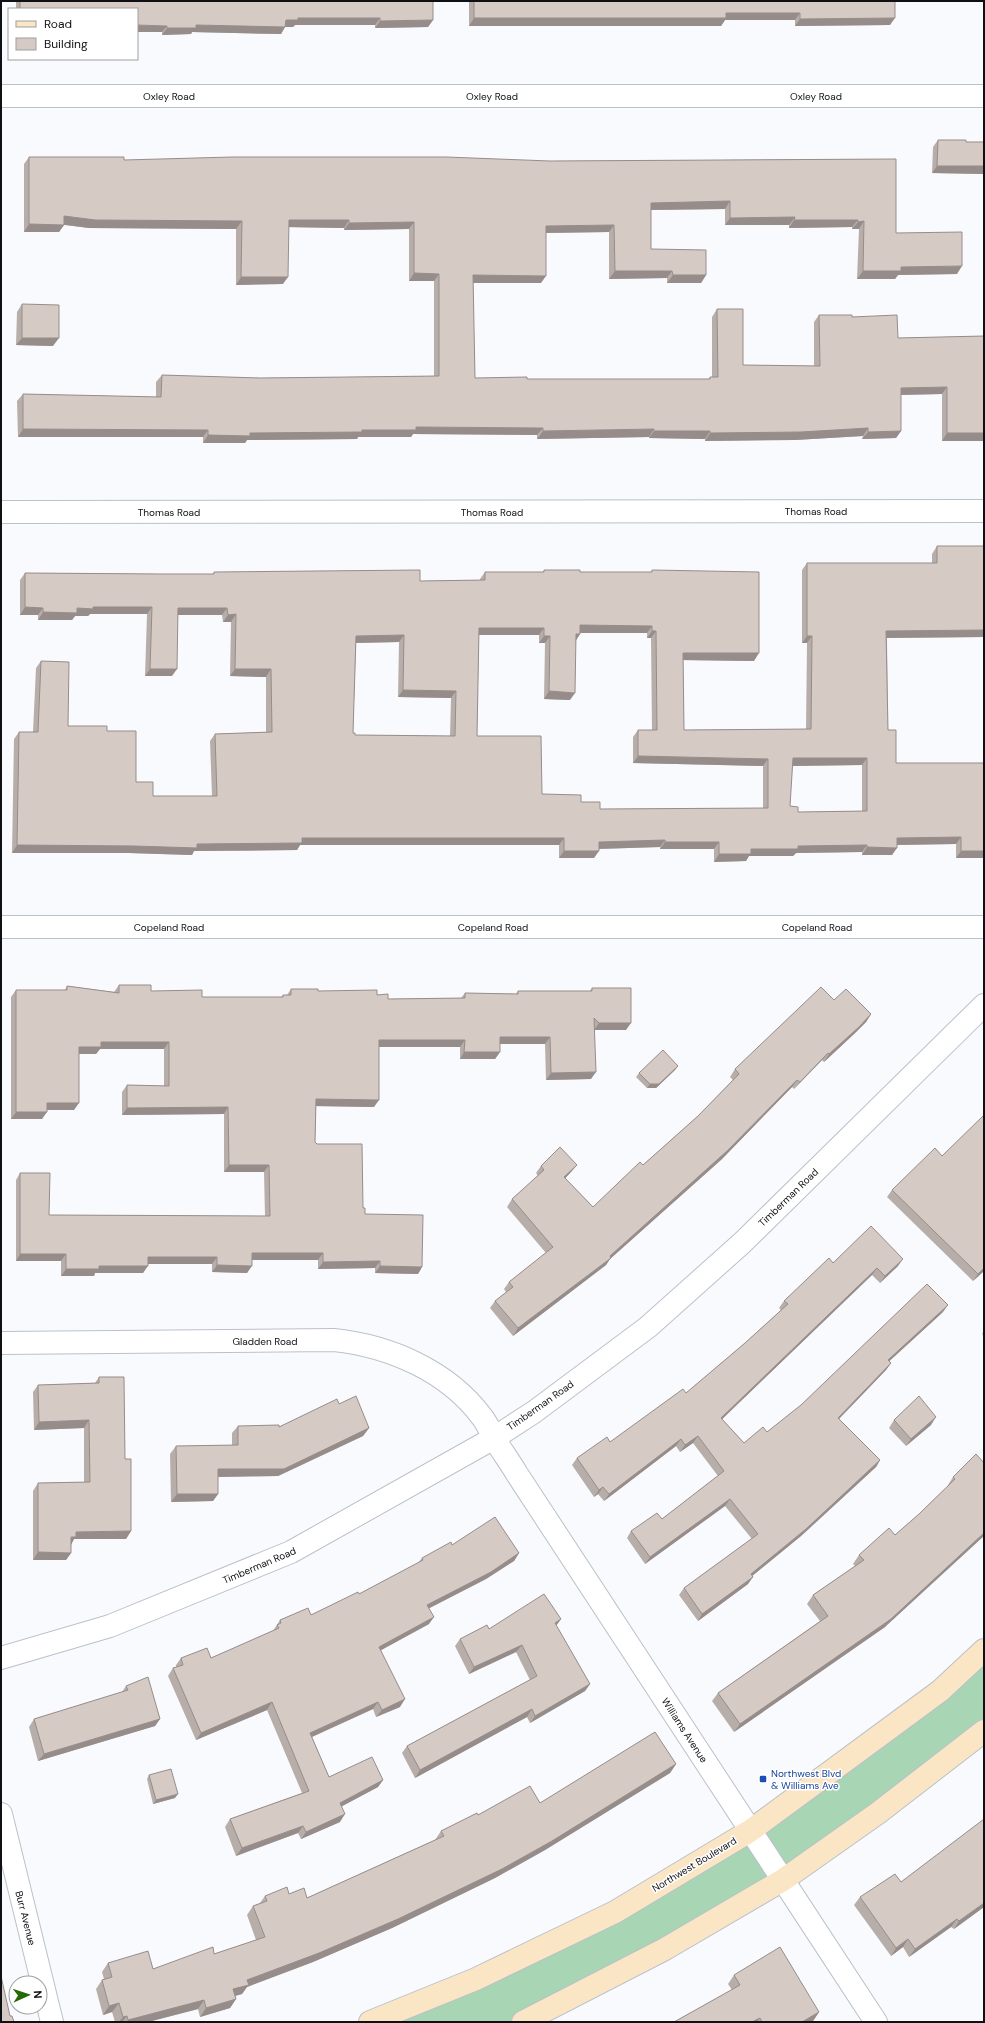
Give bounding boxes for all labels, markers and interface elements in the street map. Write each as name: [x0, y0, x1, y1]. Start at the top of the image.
legend: [8, 8, 138, 60]
text: Road: [44, 16, 72, 32]
text: Building: [44, 36, 88, 52]
street label: Oxley Road: [143, 90, 195, 103]
street label: Oxley Road: [466, 90, 518, 103]
street label: Oxley Road: [790, 90, 842, 103]
street label: Thomas Road: [785, 505, 847, 518]
street label: Thomas Road: [138, 506, 200, 519]
street label: Thomas Road: [461, 506, 523, 519]
street label: Copeland Road: [134, 921, 204, 934]
street label: Copeland Road: [458, 921, 528, 934]
street label: Copeland Road: [782, 921, 852, 934]
street label: Timberman Road: [756, 1165, 821, 1229]
street label: Gladden Road: [232, 1335, 298, 1348]
street label: Timberman Road: [504, 1378, 576, 1433]
street label: Timberman Road: [220, 1544, 298, 1587]
street label: Williams Avenue: [659, 1695, 711, 1766]
place label: Northwest Blvd & Williams Ave: [771, 1767, 841, 1792]
marker: Northwest Blvd & Williams Ave: [758, 1774, 768, 1784]
street label: Northwest Boulevard: [650, 1834, 739, 1895]
street label: Burr Avenue: [12, 1889, 39, 1947]
north arrow: [8, 1975, 48, 2015]
text: N: [31, 1990, 45, 1999]

